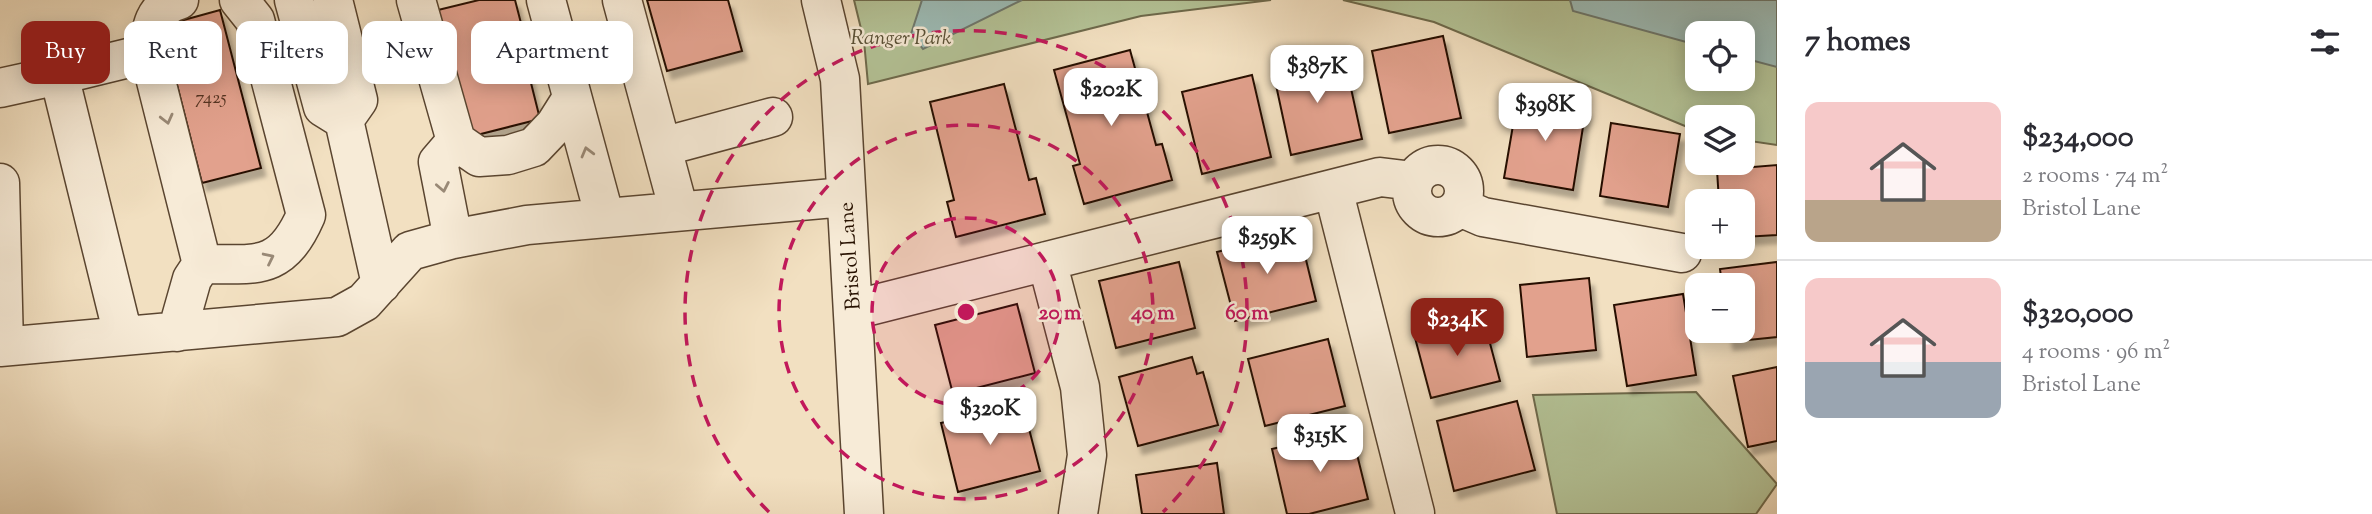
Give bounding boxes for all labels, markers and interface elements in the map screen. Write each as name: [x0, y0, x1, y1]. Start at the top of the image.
chip: Buy: [21, 21, 110, 84]
chip: Rent: [124, 21, 222, 84]
chip: Filters: [236, 21, 348, 84]
chip: New: [362, 21, 457, 84]
chip: Apartment: [471, 21, 633, 84]
map controls: [1685, 21, 1755, 343]
button: locate: [1685, 21, 1755, 91]
text: 7 homes: [1805, 21, 1910, 64]
icon: filters: [2306, 23, 2344, 61]
park label: Ranger Park: [850, 24, 952, 54]
pin: $387K: [1268, 46, 1366, 105]
text: $387K: [1286, 51, 1348, 84]
pin: $202K: [1062, 68, 1160, 128]
text: $202K: [1080, 74, 1142, 107]
pin: $398K: [1496, 83, 1594, 143]
house number: 7425: [195, 86, 227, 112]
text: $398K: [1515, 89, 1575, 122]
button: layers: [1685, 105, 1755, 175]
one-way arrow: [159, 113, 173, 125]
text: $234,000: [2022, 117, 2134, 160]
icon: home: [1861, 130, 1945, 214]
one-way arrow: [580, 146, 595, 158]
text: 2 rooms · 74 m²: [2022, 160, 2168, 193]
one-way arrow: [435, 181, 450, 193]
button: +: [1685, 189, 1755, 259]
text: Bristol Lane: [2022, 193, 2141, 226]
street label: Bristol Lane: [832, 201, 870, 311]
pin: $259K: [1218, 216, 1316, 276]
text: $259K: [1238, 222, 1296, 255]
one-way arrow: [262, 252, 274, 266]
button: −: [1685, 273, 1755, 343]
text: $320,000: [2022, 293, 2133, 336]
pin: $234K: [1408, 298, 1506, 358]
text: 20 m: [1039, 299, 1082, 329]
text: 40 m: [1130, 299, 1175, 329]
text: 60 m: [1225, 299, 1269, 329]
centre of rings: [954, 300, 978, 324]
text: $234K: [1427, 304, 1487, 337]
icon: home: [1861, 306, 1945, 390]
text: 4 rooms · 96 m²: [2022, 336, 2170, 369]
text: Bristol Lane: [2022, 369, 2141, 402]
pin: $320K: [941, 388, 1039, 447]
text: $320K: [959, 393, 1021, 426]
pin: $315K: [1271, 414, 1369, 474]
text: $315K: [1293, 420, 1347, 453]

